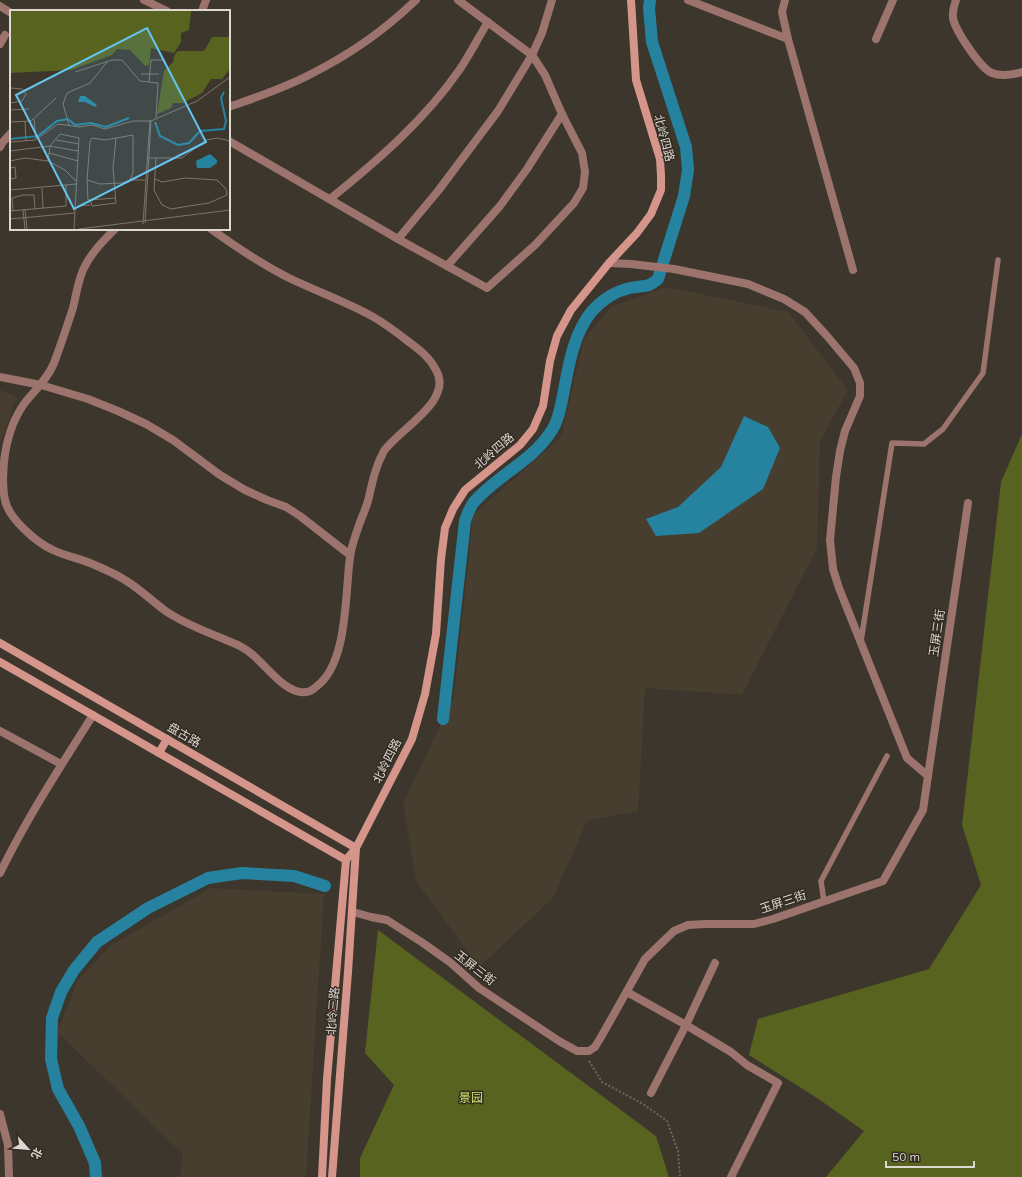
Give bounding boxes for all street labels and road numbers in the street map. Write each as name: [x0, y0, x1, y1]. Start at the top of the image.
street label: 北岭四路: [651, 113, 678, 163]
street label: 北岭四路: [471, 429, 517, 472]
street label: 玉屏三街: [926, 608, 947, 658]
street label: 盘古路: [165, 719, 204, 750]
street label: 北岭四路: [369, 736, 404, 786]
street label: 玉屏三街: [758, 887, 808, 916]
street label: 玉屏三街: [452, 947, 499, 988]
street label: 北岭三路: [323, 986, 342, 1036]

